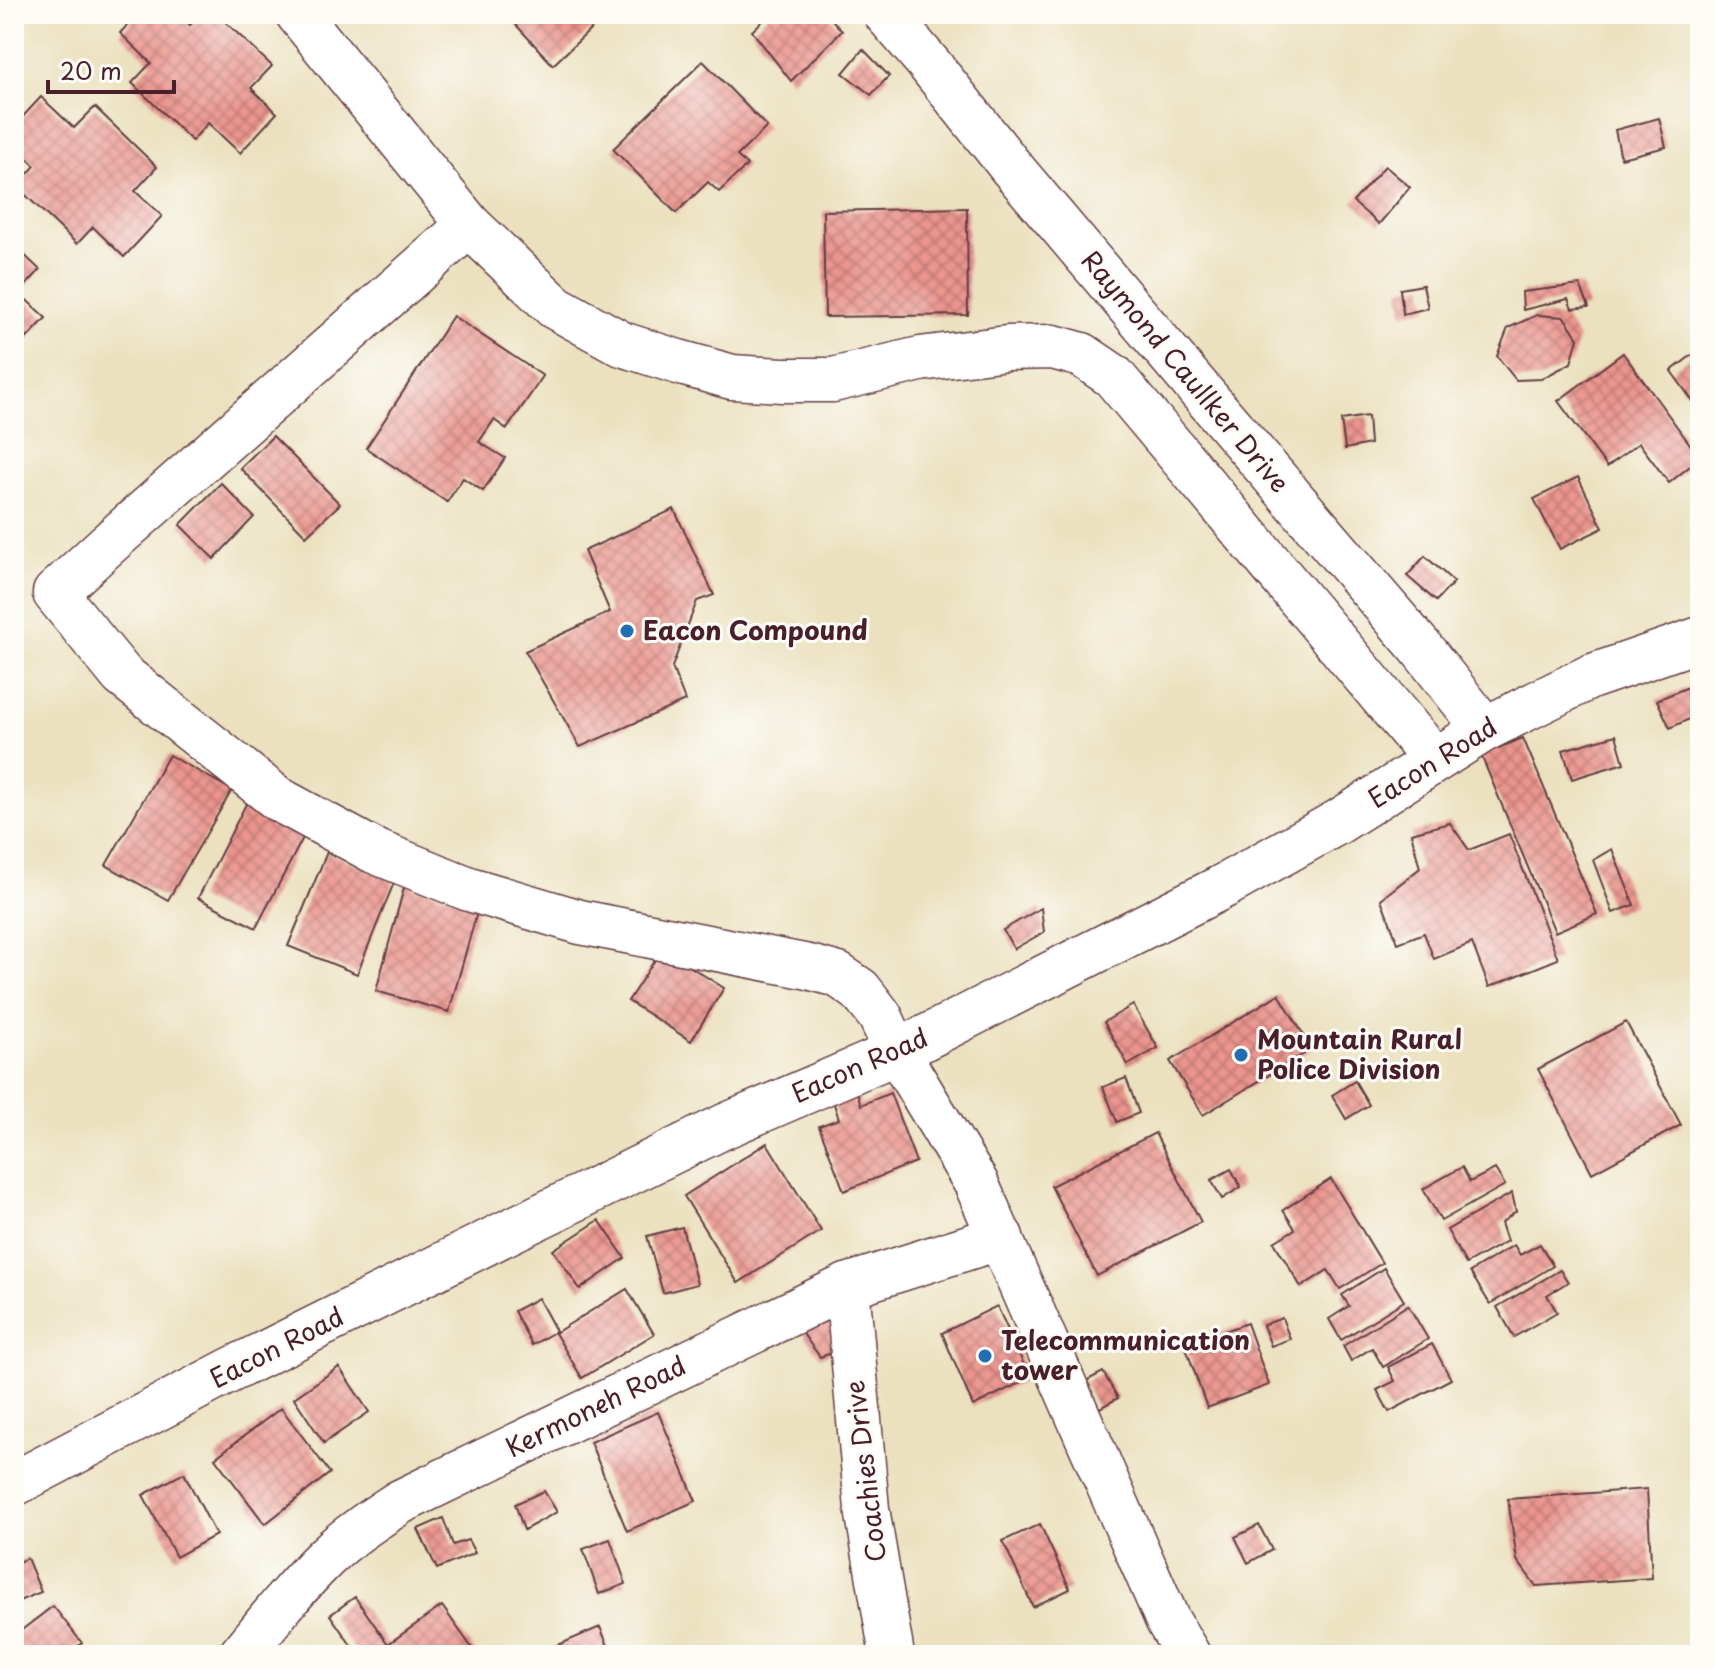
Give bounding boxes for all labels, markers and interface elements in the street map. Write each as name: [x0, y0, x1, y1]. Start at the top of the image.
scale bar: [48, 44, 174, 94]
text: 20 m: [60, 52, 122, 88]
street label: Raymond Caullker Drive: [1073, 241, 1299, 501]
place label: Eacon Compound: [643, 610, 868, 649]
marker: Eacon Compound: [618, 622, 636, 640]
street label: Eacon Road: [1360, 707, 1504, 817]
street label: Eacon Road: [785, 1017, 934, 1112]
place label: Mountain Rural Police Division: [1257, 1019, 1462, 1088]
marker: Mountain Rural Police Division: [1232, 1046, 1250, 1064]
street label: Eacon Road: [203, 1296, 350, 1397]
place label: Telecommunication tower: [1001, 1320, 1250, 1389]
street label: Kermoneh Road: [499, 1345, 692, 1466]
marker: Telecommunication tower: [976, 1347, 994, 1365]
street label: Coachies Drive: [834, 1378, 895, 1564]

